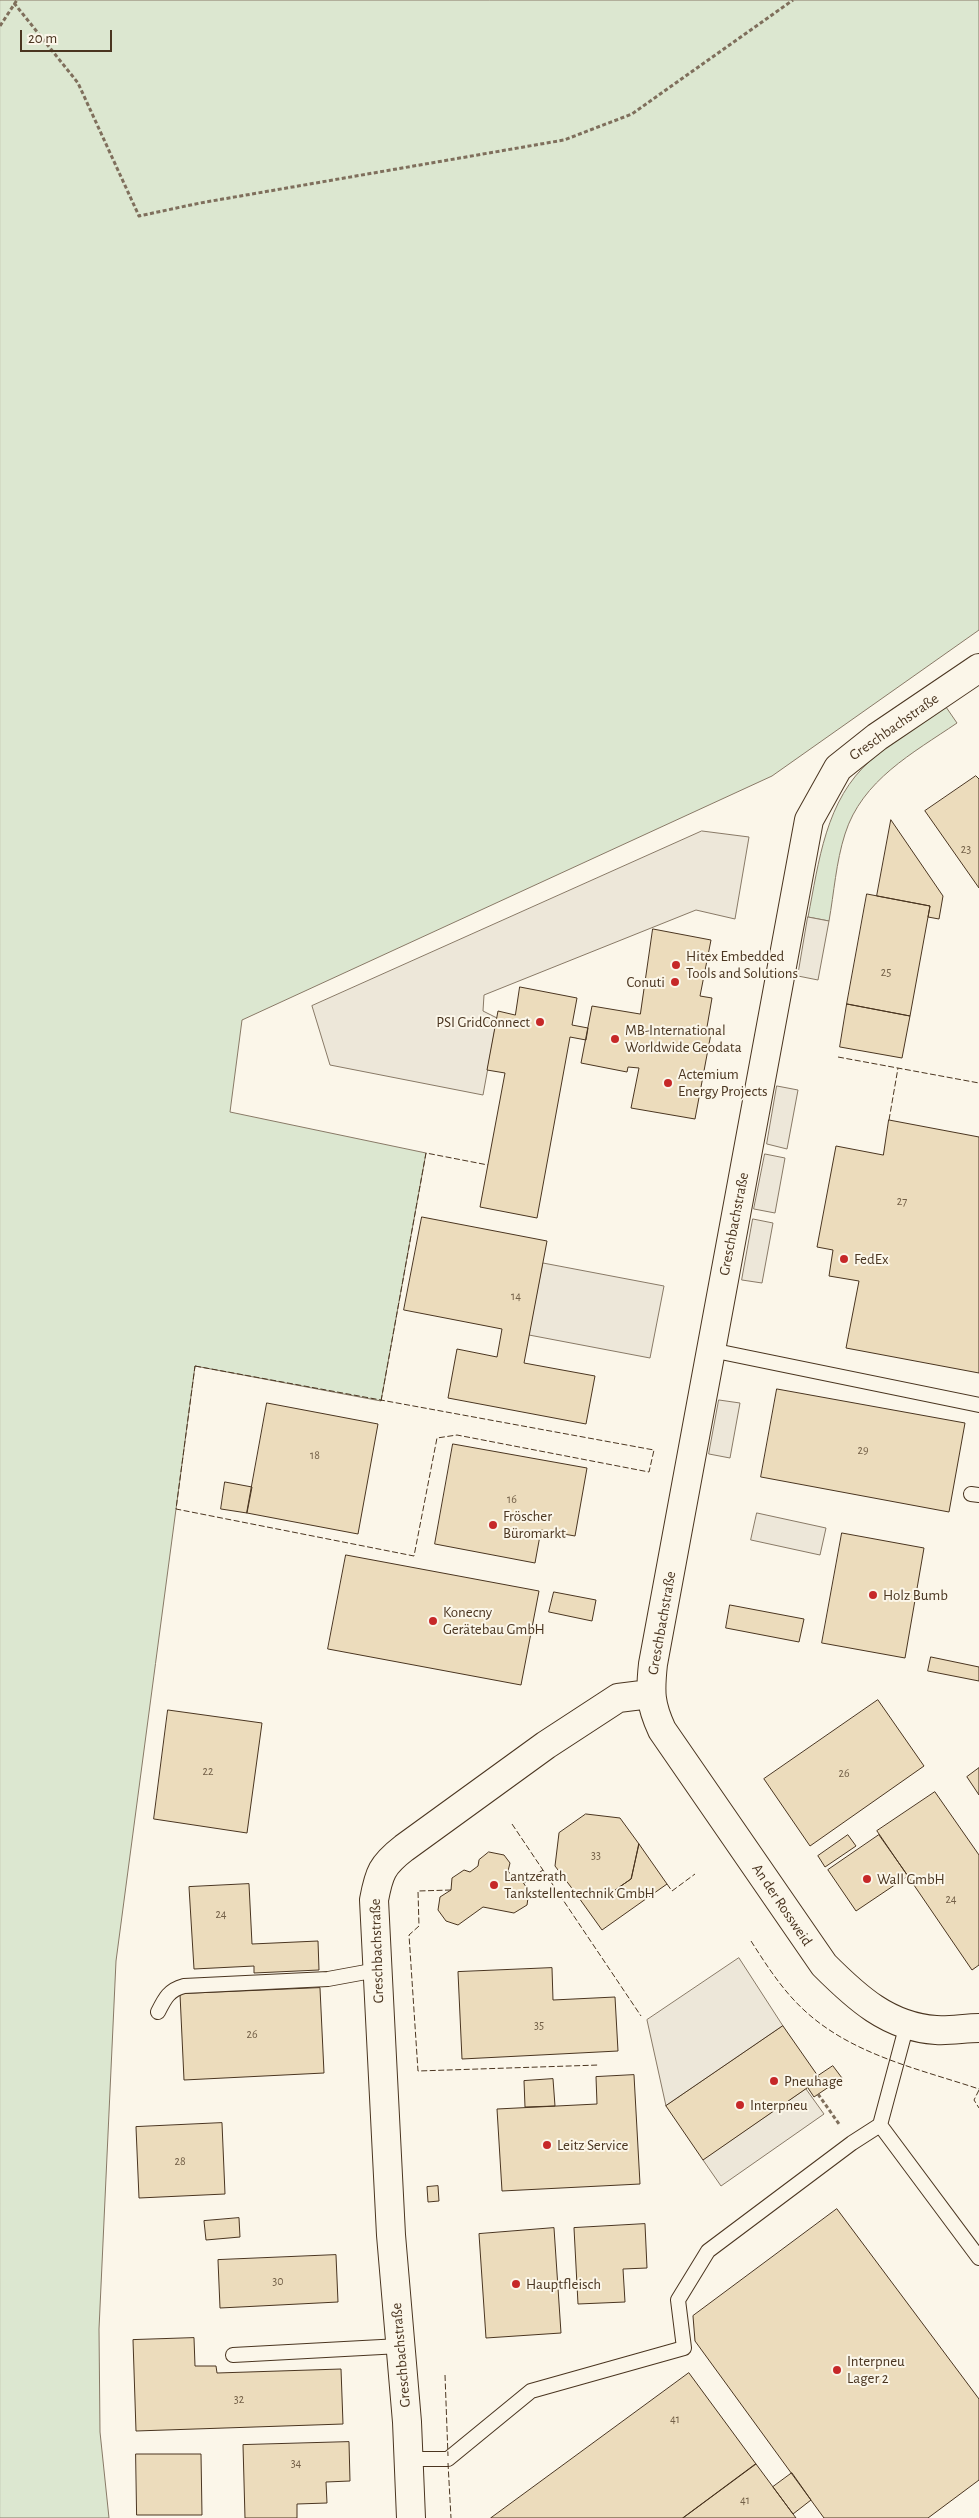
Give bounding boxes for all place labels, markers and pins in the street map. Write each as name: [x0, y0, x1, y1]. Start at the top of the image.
place label: Hitex Embedded Tools and Solutions: [686, 947, 798, 982]
marker: Hitex Embedded Tools and Solutions: [670, 959, 682, 971]
place label: Conuti: [626, 973, 665, 991]
marker: Conuti: [669, 976, 681, 988]
place label: PSI GridConnect: [436, 1013, 530, 1031]
marker: PSI GridConnect: [534, 1016, 546, 1028]
place label: MB-International Worldwide Geodata: [625, 1021, 742, 1056]
marker: MB-International Worldwide Geodata: [609, 1033, 621, 1045]
place label: Actemium Energy Projects: [678, 1065, 768, 1100]
marker: Actemium Energy Projects: [662, 1077, 674, 1089]
place label: FedEx: [854, 1250, 888, 1268]
marker: FedEx: [838, 1253, 850, 1265]
place label: Fröscher Büromarkt: [503, 1507, 566, 1542]
marker: Fröscher Büromarkt: [487, 1519, 499, 1531]
place label: Holz Bumb: [883, 1586, 948, 1604]
marker: Holz Bumb: [867, 1589, 879, 1601]
place label: Konecny Gerätebau GmbH: [443, 1603, 545, 1638]
marker: Konecny Gerätebau GmbH: [427, 1615, 439, 1627]
place label: Lantzerath Tankstellentechnik GmbH: [504, 1867, 655, 1902]
place label: Wall GmbH: [877, 1870, 945, 1888]
marker: Wall GmbH: [861, 1873, 873, 1885]
marker: Lantzerath Tankstellentechnik GmbH: [488, 1879, 500, 1891]
place label: Pneuhage: [784, 2072, 843, 2090]
marker: Pneuhage: [768, 2075, 780, 2087]
place label: Interpneu: [750, 2096, 808, 2114]
marker: Interpneu: [734, 2099, 746, 2111]
place label: Leitz Service: [557, 2136, 628, 2154]
marker: Leitz Service: [541, 2139, 553, 2151]
place label: Hauptfleisch: [526, 2275, 601, 2293]
marker: Hauptfleisch: [510, 2278, 522, 2290]
place label: Interpneu Lager 2: [847, 2352, 905, 2387]
marker: Interpneu Lager 2: [831, 2364, 843, 2376]

